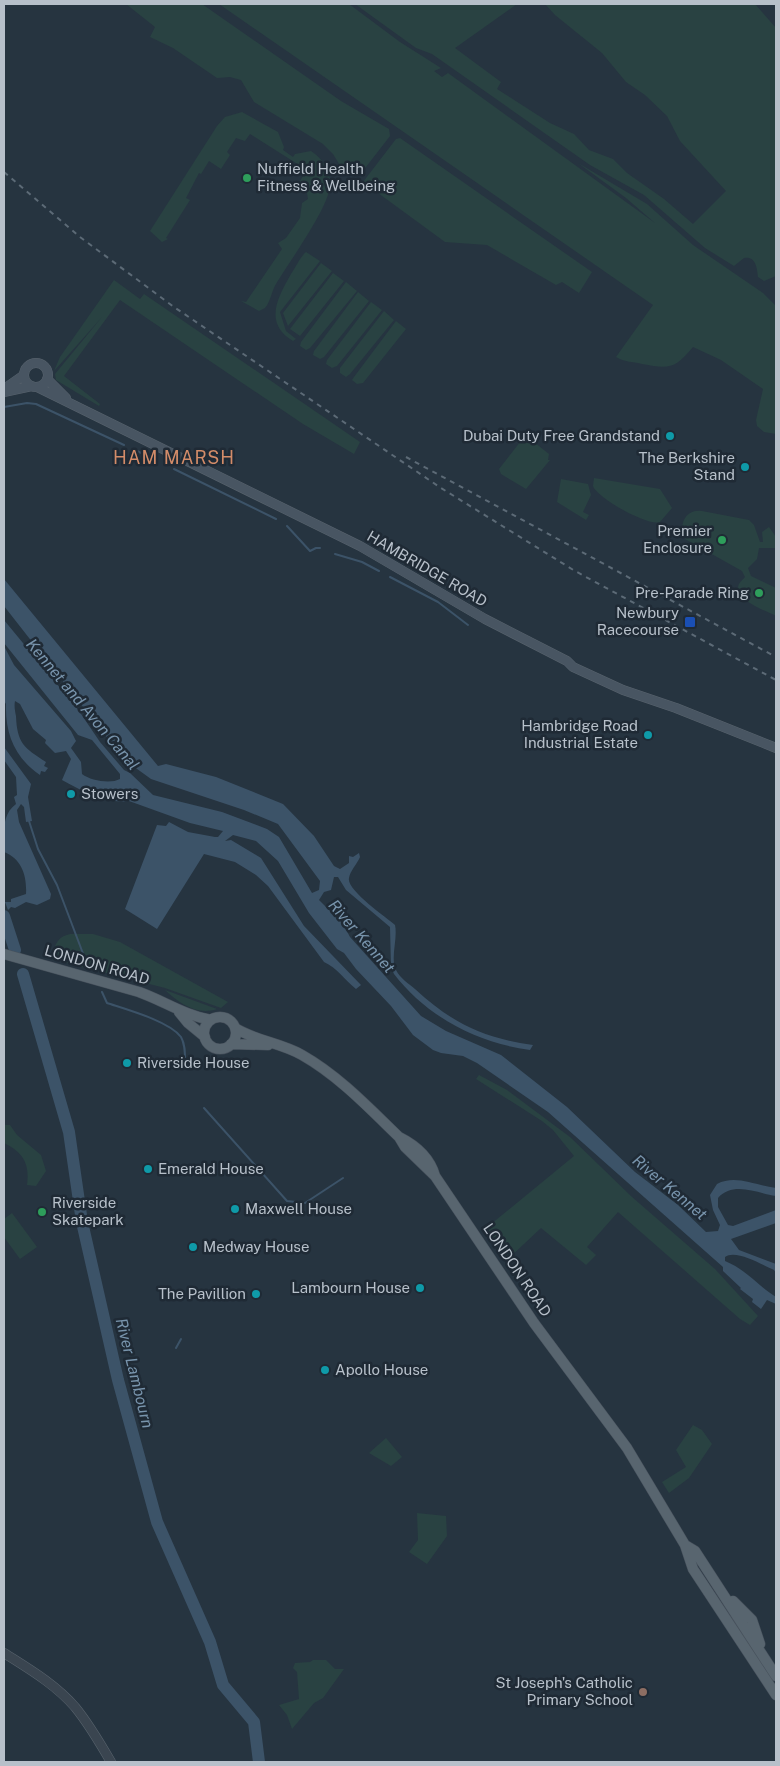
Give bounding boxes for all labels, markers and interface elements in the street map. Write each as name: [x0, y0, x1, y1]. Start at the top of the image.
place label: Nuffield Health Fitness & Wellbeing: [257, 160, 395, 194]
marker: Nuffield Health Fitness & Wellbeing: [241, 172, 253, 184]
place label: Dubai Duty Free Grandstand: [463, 427, 660, 444]
marker: Dubai Duty Free Grandstand: [664, 430, 676, 442]
district label: HAM MARSH: [113, 447, 235, 468]
place label: The Berkshire Stand: [638, 449, 735, 483]
marker: The Berkshire Stand: [739, 461, 751, 473]
place label: Premier Enclosure: [643, 522, 712, 556]
street label: HAMBRIDGE ROAD: [364, 527, 490, 610]
marker: Premier Enclosure: [716, 534, 728, 546]
place label: Pre-Parade Ring: [635, 584, 749, 601]
marker: Pre-Parade Ring: [753, 587, 765, 599]
place label: Newbury Racecourse: [597, 604, 679, 638]
marker: Newbury Racecourse: [683, 615, 697, 629]
water label: Kennet and Avon Canal: [22, 635, 143, 774]
place label: Hambridge Road Industrial Estate: [521, 717, 638, 751]
marker: Hambridge Road Industrial Estate: [642, 729, 654, 741]
place label: Stowers: [81, 785, 138, 802]
marker: Stowers: [65, 788, 77, 800]
water label: River Kennet: [324, 896, 399, 977]
street label: LONDON ROAD: [43, 941, 152, 988]
place label: Riverside House: [137, 1054, 249, 1071]
marker: Riverside House: [121, 1057, 133, 1069]
water label: River Kennet: [629, 1151, 711, 1224]
place label: Emerald House: [158, 1160, 264, 1177]
marker: Emerald House: [142, 1163, 154, 1175]
place label: Riverside Skatepark: [52, 1194, 124, 1228]
place label: Maxwell House: [245, 1200, 352, 1217]
marker: Maxwell House: [229, 1203, 241, 1215]
marker: Riverside Skatepark: [36, 1206, 48, 1218]
street label: LONDON ROAD: [480, 1220, 555, 1319]
place label: Medway House: [203, 1238, 309, 1255]
marker: Medway House: [187, 1241, 199, 1253]
place label: Lambourn House: [291, 1279, 410, 1296]
marker: Lambourn House: [414, 1282, 426, 1294]
place label: The Pavillion: [158, 1285, 246, 1302]
marker: The Pavillion: [250, 1288, 262, 1300]
water label: River Lambourn: [112, 1316, 157, 1430]
place label: Apollo House: [335, 1361, 428, 1378]
marker: Apollo House: [319, 1364, 331, 1376]
place label: St Joseph's Catholic Primary School: [495, 1674, 633, 1708]
marker: St Joseph's Catholic Primary School: [637, 1686, 649, 1698]

